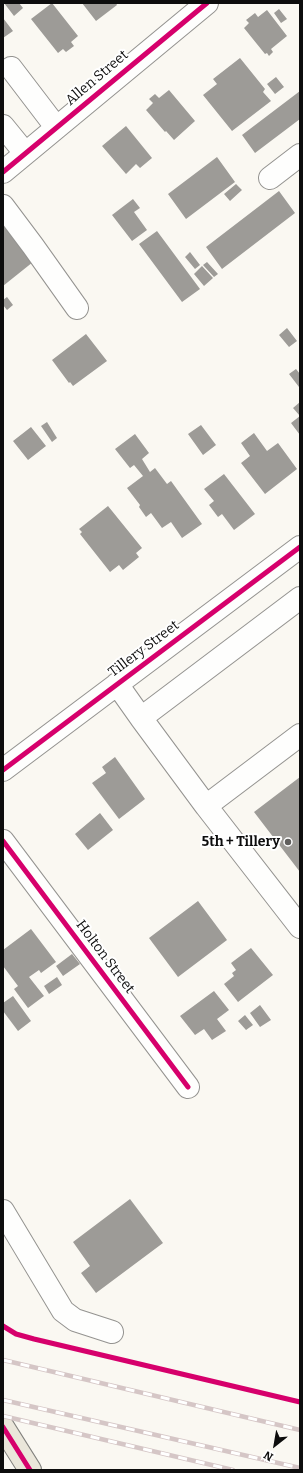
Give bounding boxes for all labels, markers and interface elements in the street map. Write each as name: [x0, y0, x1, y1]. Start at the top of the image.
street label: Allen Street: [62, 47, 132, 109]
street label: Tillery Street: [105, 617, 183, 681]
place label: 5th + Tillery: [202, 834, 280, 850]
marker: 5th + Tillery: [283, 837, 293, 847]
street label: Holton Street: [72, 917, 138, 997]
north arrow: [255, 1425, 295, 1465]
text: N: [262, 1448, 276, 1463]

